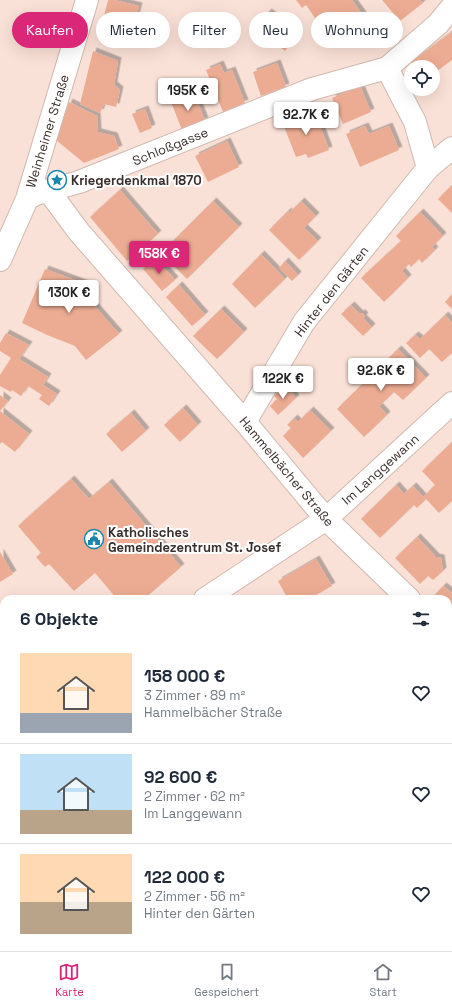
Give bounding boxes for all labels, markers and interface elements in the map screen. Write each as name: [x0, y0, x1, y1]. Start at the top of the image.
chip: Kaufen: [12, 12, 88, 48]
chip: Mieten: [96, 12, 170, 48]
chip: Filter: [178, 12, 241, 48]
chip: Neu: [249, 12, 303, 48]
chip: Wohnung: [311, 12, 403, 48]
map controls: [404, 60, 440, 96]
button: locate: [404, 60, 440, 96]
street label: Weinheimer Straße: [22, 72, 73, 190]
pin: 195K €: [155, 78, 221, 112]
text: 195K €: [167, 82, 209, 99]
pin: 92.7K €: [269, 102, 343, 136]
text: 92.7K €: [283, 106, 329, 123]
street label: Schloßgasse: [130, 124, 211, 169]
place icon: Kriegerdenkmal 1870: [46, 169, 68, 191]
place label: Kriegerdenkmal 1870: [71, 172, 202, 189]
pin: 158K €: [126, 241, 192, 275]
street label: Hinter den Gärten: [291, 242, 372, 340]
text: 158K €: [138, 245, 180, 262]
pin: 130K €: [36, 280, 102, 314]
text: 130K €: [48, 284, 90, 301]
pin: 92.6K €: [344, 358, 418, 392]
text: 92.6K €: [357, 362, 405, 379]
pin: 122K €: [250, 366, 316, 400]
text: 122K €: [262, 370, 304, 387]
street label: Hammelbächer Straße: [236, 413, 338, 530]
street label: Im Langgewann: [338, 430, 423, 509]
place label: Katholisches Gemeindezentrum St. Josef: [108, 524, 281, 556]
public building icon: Katholisches Gemeindezentrum St. Josef: [83, 528, 105, 550]
text: 6 Objekte: [20, 608, 98, 630]
icon: filters: [410, 608, 432, 630]
text: 158 000 €: [144, 665, 225, 687]
icon: home: [52, 669, 100, 717]
icon: heart: [410, 682, 432, 704]
text: 3 Zimmer · 89 m²: [144, 687, 245, 704]
text: Hammelbächer Straße: [144, 704, 283, 721]
text: 92 600 €: [144, 766, 217, 788]
icon: home: [52, 770, 100, 818]
icon: heart: [410, 783, 432, 805]
text: 2 Zimmer · 62 m²: [144, 788, 245, 805]
text: Im Langgewann: [144, 805, 242, 822]
text: 122 000 €: [144, 866, 225, 888]
icon: home: [52, 870, 100, 918]
icon: heart: [410, 883, 432, 905]
text: 2 Zimmer · 56 m²: [144, 888, 245, 905]
text: Hinter den Gärten: [144, 905, 255, 922]
tab: Karte: [55, 961, 84, 999]
tab: Gespeichert: [194, 961, 259, 999]
tab: Start: [369, 961, 397, 999]

